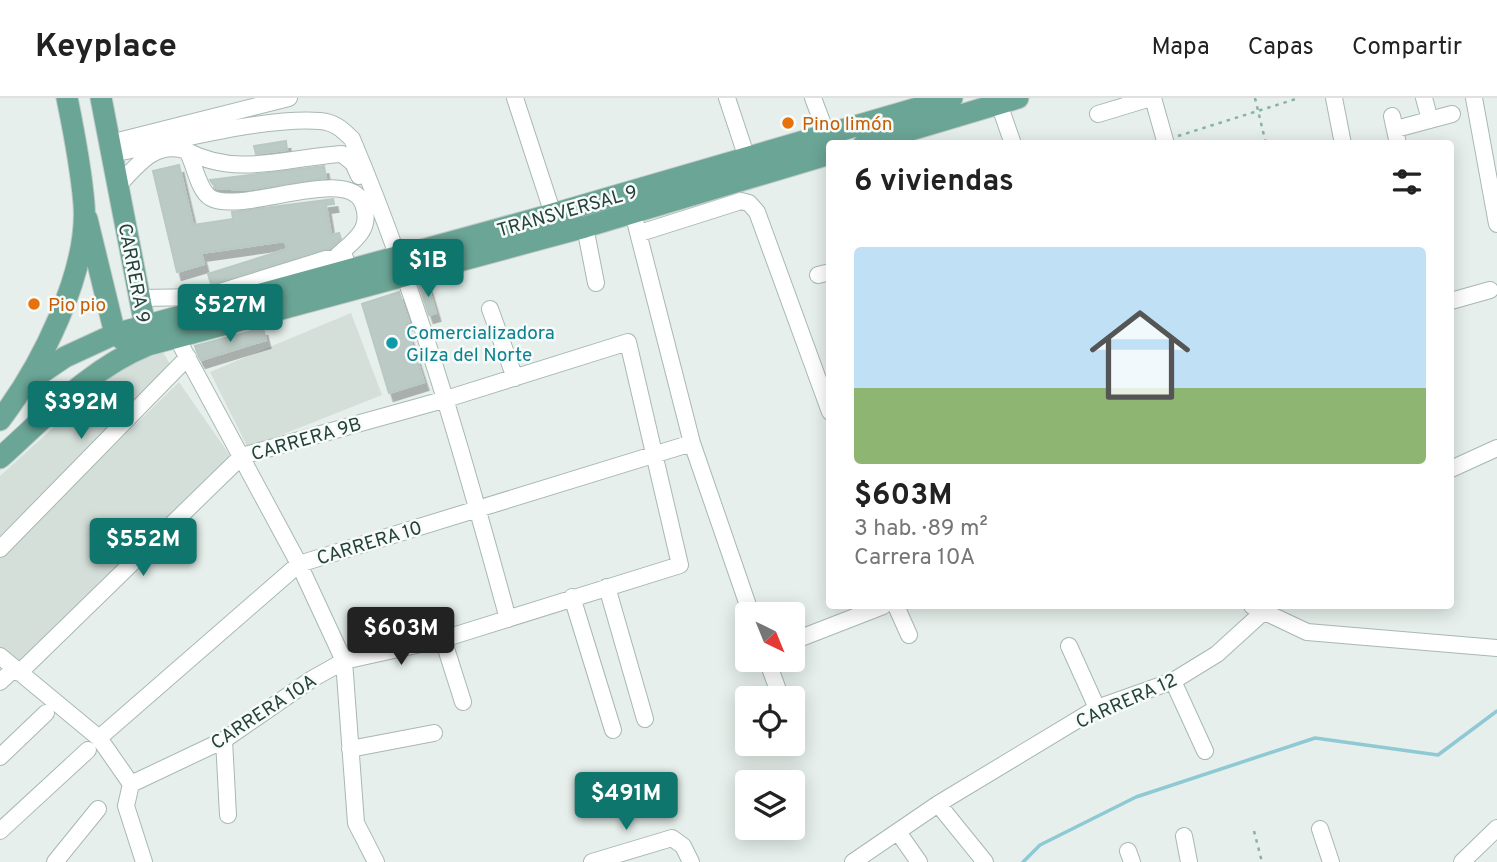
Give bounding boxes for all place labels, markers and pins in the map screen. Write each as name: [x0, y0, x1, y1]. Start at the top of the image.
place label: Pino limón: [802, 113, 892, 137]
marker: Pino limón: [780, 115, 796, 131]
pin: $1B: [394, 240, 462, 299]
pin: $527M: [181, 285, 279, 344]
place label: Pio pio: [48, 294, 106, 318]
marker: Pio pio: [26, 296, 42, 312]
place label: Comercializadora Gilza del Norte: [406, 322, 555, 368]
marker: Comercializadora Gilza del Norte: [384, 335, 400, 351]
pin: $392M: [32, 382, 130, 441]
pin: $552M: [94, 518, 192, 578]
pin: $603M: [352, 608, 450, 667]
pin: $491M: [577, 772, 675, 832]

